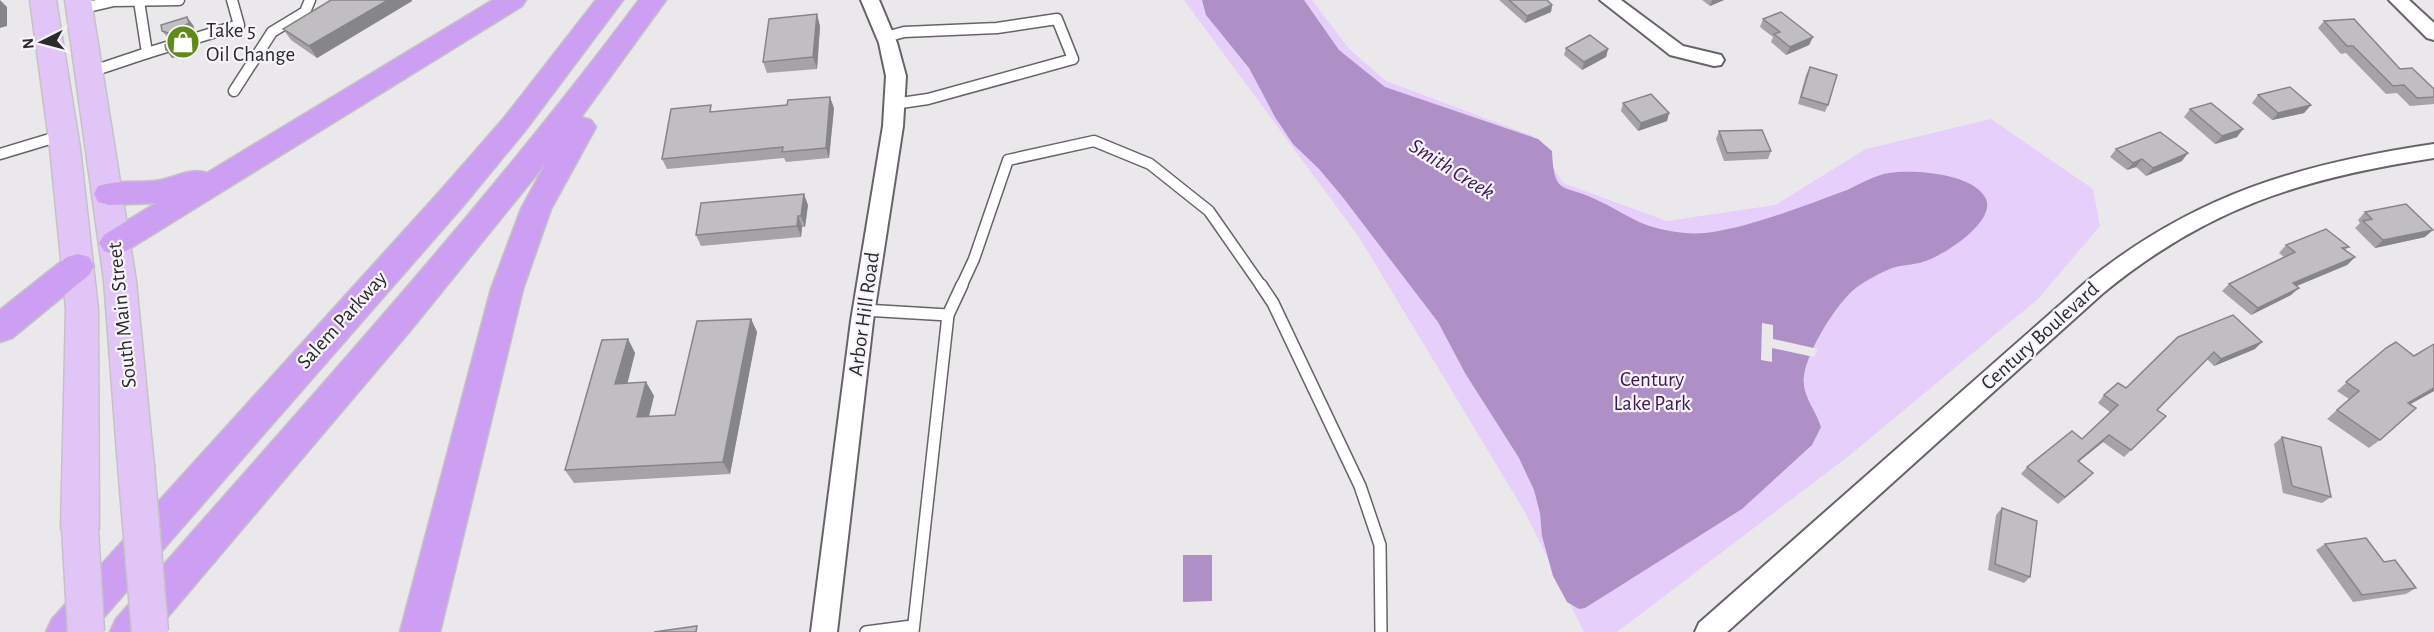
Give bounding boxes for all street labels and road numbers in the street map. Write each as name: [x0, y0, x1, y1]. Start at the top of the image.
street label: South Main Street: [104, 241, 140, 389]
street label: Arbor Hill Road: [845, 251, 883, 377]
street label: Salem Parkway: [293, 267, 391, 373]
street label: Century Boulevard: [1977, 278, 2103, 394]

